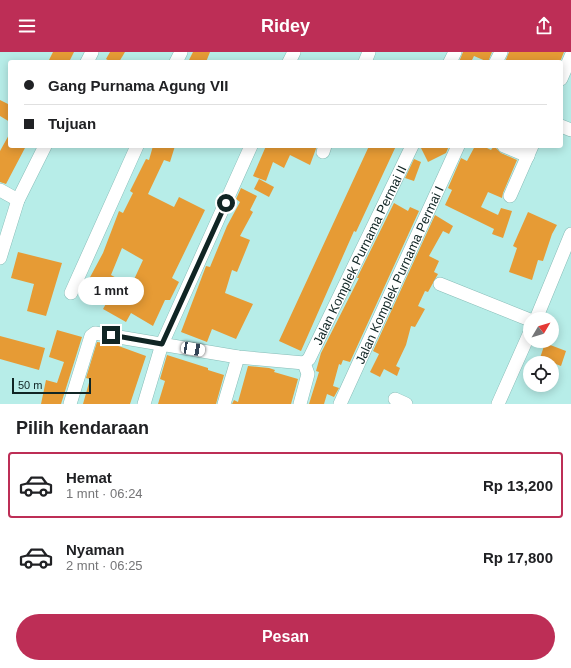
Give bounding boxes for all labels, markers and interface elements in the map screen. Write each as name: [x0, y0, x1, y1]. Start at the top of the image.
icon: menu: [16, 15, 38, 37]
icon: share: [533, 15, 555, 37]
text: Ridey: [261, 16, 310, 36]
text: Gang Purnama Agung VII: [48, 77, 228, 94]
text: Tujuan: [48, 115, 96, 132]
street label: Jalan Komplek Purnama Permai II: [309, 163, 409, 347]
street label: Jalan Komplek Purnama Permai I: [351, 184, 447, 366]
route start: [217, 194, 235, 212]
callout: 1 mnt: [78, 277, 144, 305]
text: 1 mnt: [94, 283, 128, 298]
north arrow: [523, 312, 559, 348]
map controls: [523, 312, 559, 392]
route end: [102, 326, 120, 344]
car: [180, 341, 206, 357]
button: locate: [523, 356, 559, 392]
scale bar: [12, 376, 91, 395]
text: 50 m: [18, 379, 42, 391]
text: Pilih kendaraan: [16, 418, 149, 438]
icon: car: [18, 467, 54, 503]
text: Hemat: [66, 469, 112, 486]
text: Rp 13,200: [483, 477, 553, 494]
text: 1 mnt · 06:24: [66, 486, 143, 501]
icon: car: [18, 539, 54, 575]
text: Nyaman: [66, 541, 124, 558]
text: Rp 17,800: [483, 549, 553, 566]
text: 2 mnt · 06:25: [66, 558, 143, 573]
button: Pesan: [16, 614, 555, 660]

